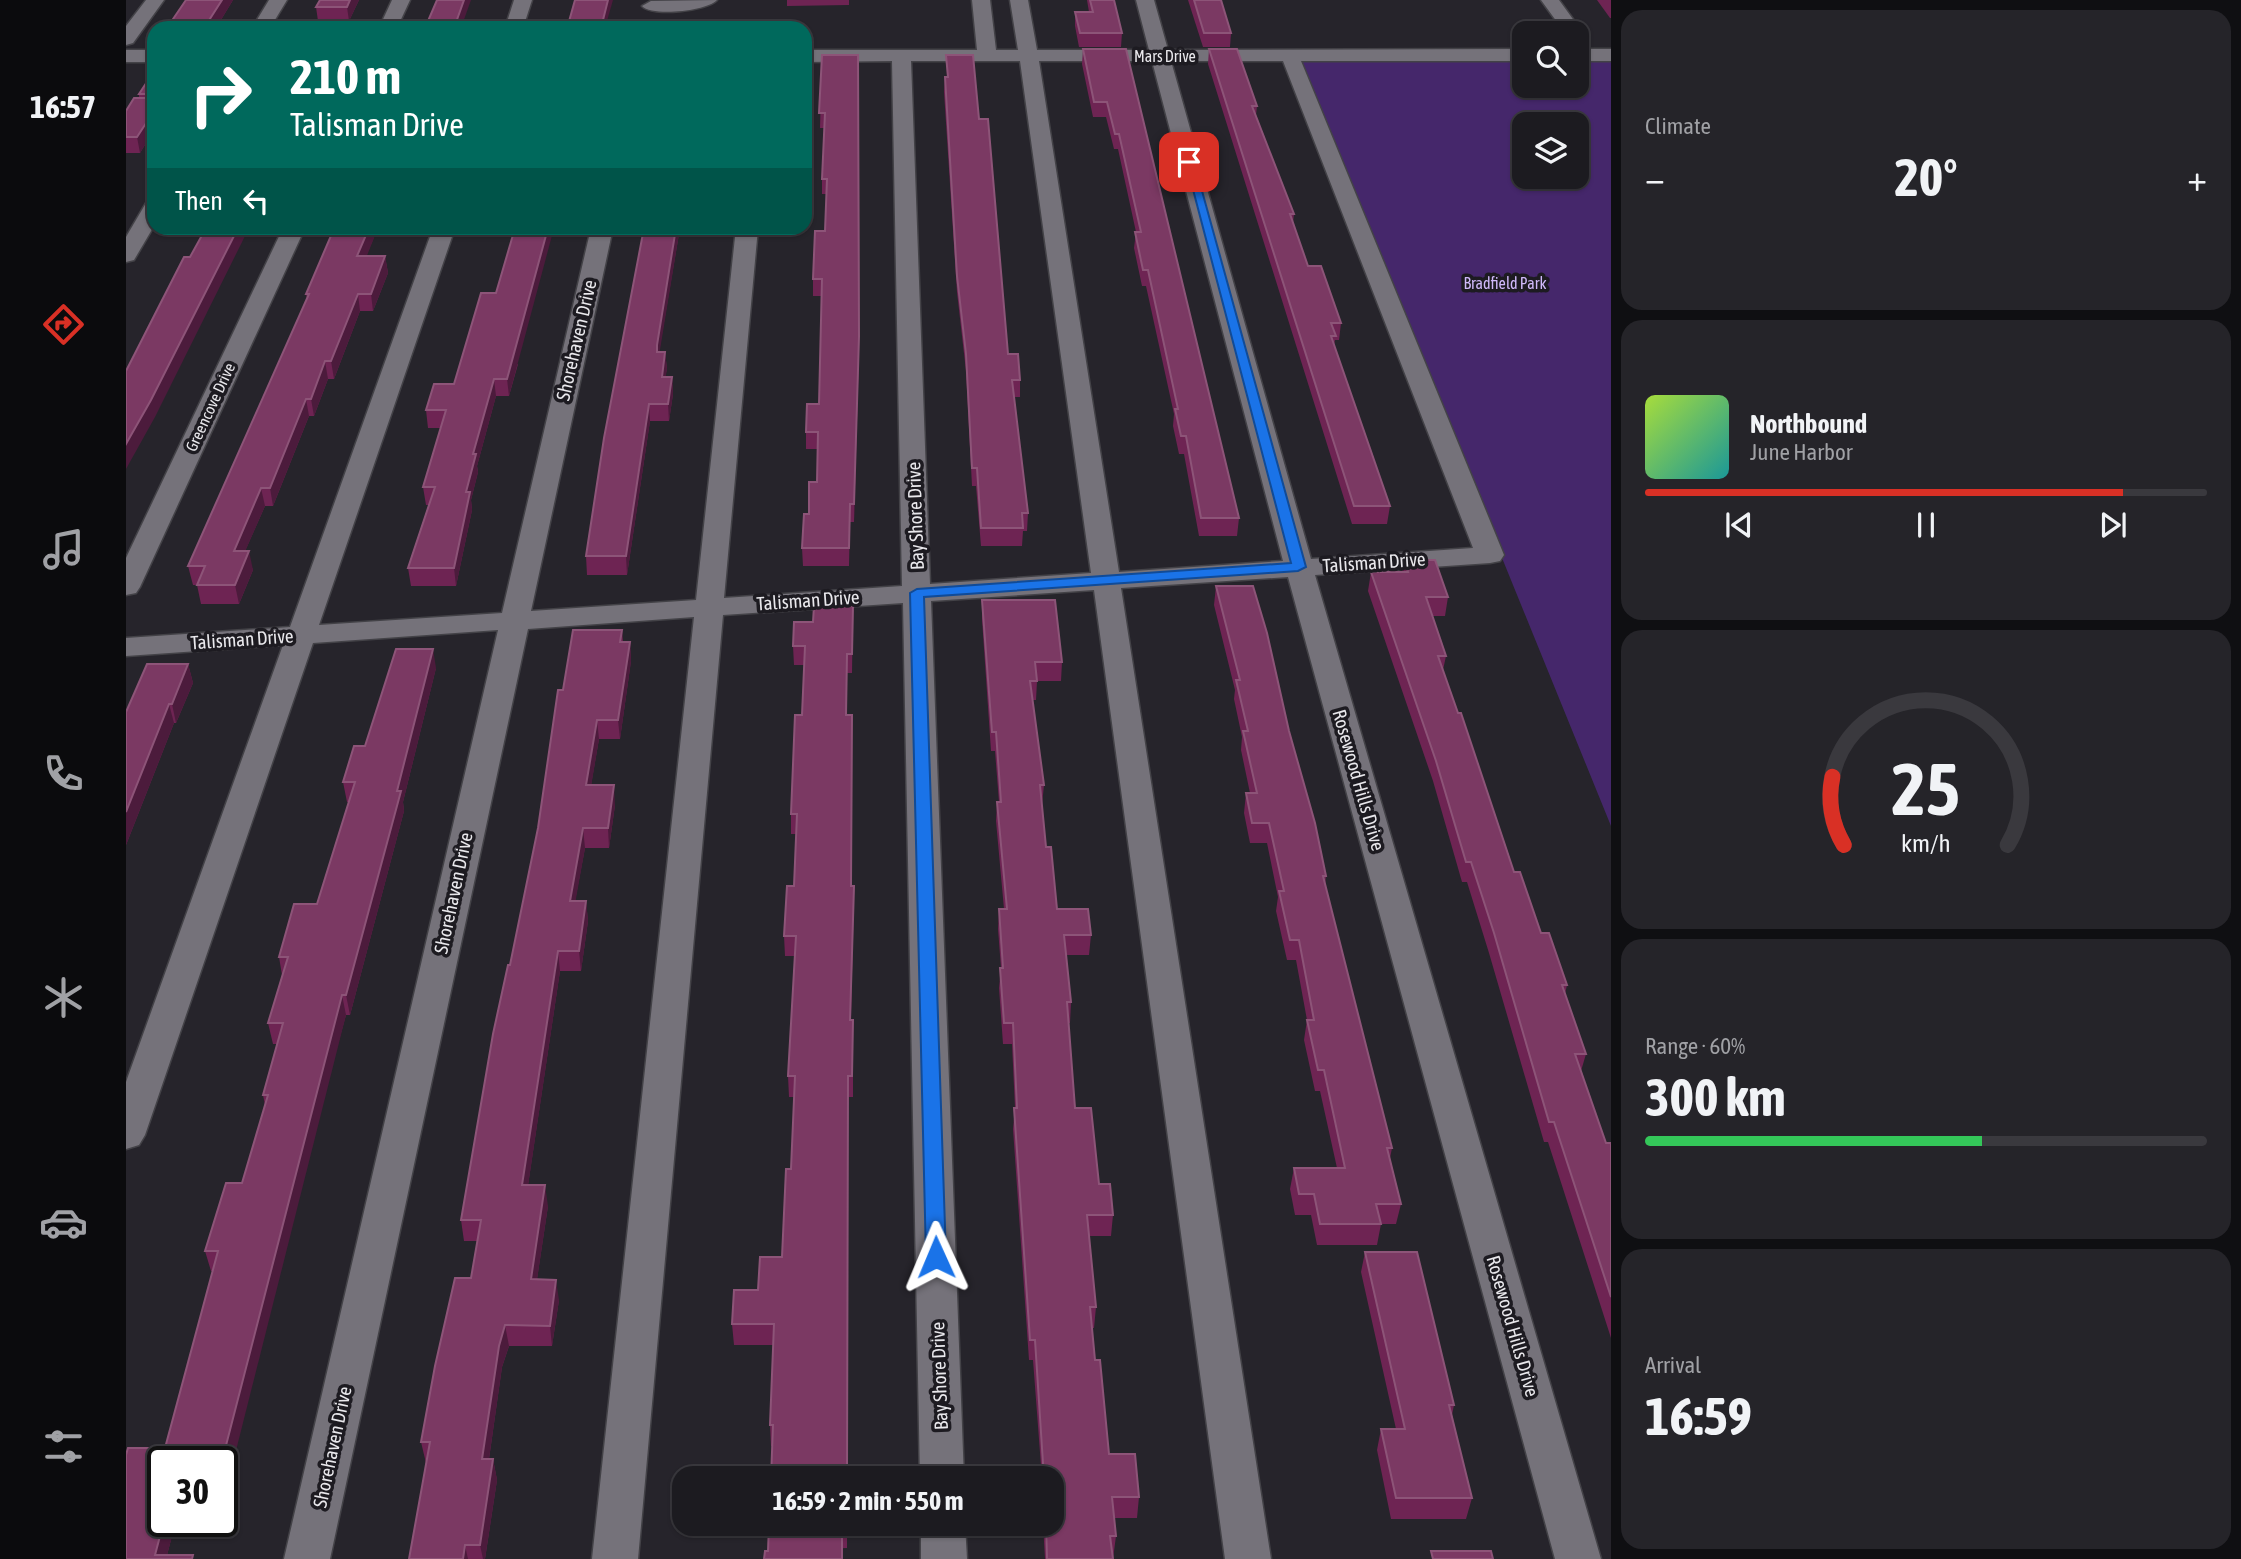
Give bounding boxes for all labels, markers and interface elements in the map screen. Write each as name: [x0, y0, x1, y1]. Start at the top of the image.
map controls: [1512, 21, 1589, 189]
button: search: [1512, 21, 1589, 98]
street label: Mars Drive: [1134, 47, 1196, 65]
text: 210 m: [290, 48, 401, 104]
icon: right: [175, 49, 266, 140]
text: 16:57: [30, 88, 96, 125]
text: Talisman Drive: [290, 106, 464, 143]
button: layers: [1512, 112, 1589, 189]
text: Climate: [1645, 113, 1711, 139]
pin: [1159, 132, 1219, 192]
icon: arrive: [1170, 143, 1208, 181]
text: 20°: [1894, 147, 1958, 207]
text: −: [1645, 156, 1665, 199]
text: +: [2187, 156, 2207, 199]
icon: left: [237, 182, 275, 220]
text: Then: [175, 186, 223, 216]
park label: Bradfield Park: [1464, 274, 1546, 292]
street label: Shorehaven Drive: [551, 277, 601, 403]
icon: directions: [39, 300, 88, 349]
street label: Greencove Drive: [182, 360, 238, 454]
text: Northbound: [1750, 409, 1867, 439]
text: June Harbor: [1750, 439, 1853, 465]
street label: Bay Shore Drive: [902, 462, 928, 570]
icon: previous: [1720, 506, 1758, 544]
icon: pause: [1907, 506, 1945, 544]
icon: next: [2094, 506, 2132, 544]
icon: music: [39, 525, 88, 574]
street label: Talisman Drive: [1322, 547, 1426, 577]
street label: Talisman Drive: [756, 585, 860, 615]
street label: Talisman Drive: [190, 624, 294, 654]
street label: Rosewood Hills Drive: [1328, 707, 1390, 853]
text: 25: [1892, 748, 1960, 831]
icon: phone: [39, 749, 88, 798]
text: km/h: [1901, 829, 1951, 857]
street label: Shorehaven Drive: [429, 830, 477, 956]
icon: climate: [39, 973, 88, 1022]
text: Range · 60%: [1645, 1033, 1745, 1059]
text: 300 km: [1645, 1067, 1786, 1127]
icon: car: [39, 1198, 88, 1247]
position arrow: [899, 1220, 973, 1294]
street label: Rosewood Hills Drive: [1482, 1253, 1544, 1399]
street label: Bay Shore Drive: [926, 1322, 952, 1430]
text: Arrival: [1645, 1352, 1701, 1378]
street label: Shorehaven Drive: [308, 1384, 356, 1510]
text: 16:59: [1645, 1386, 1752, 1446]
icon: filters: [39, 1422, 88, 1471]
speed limit sign: 30: [147, 1446, 238, 1537]
text: 16:59 · 2 min · 550 m: [773, 1486, 963, 1516]

